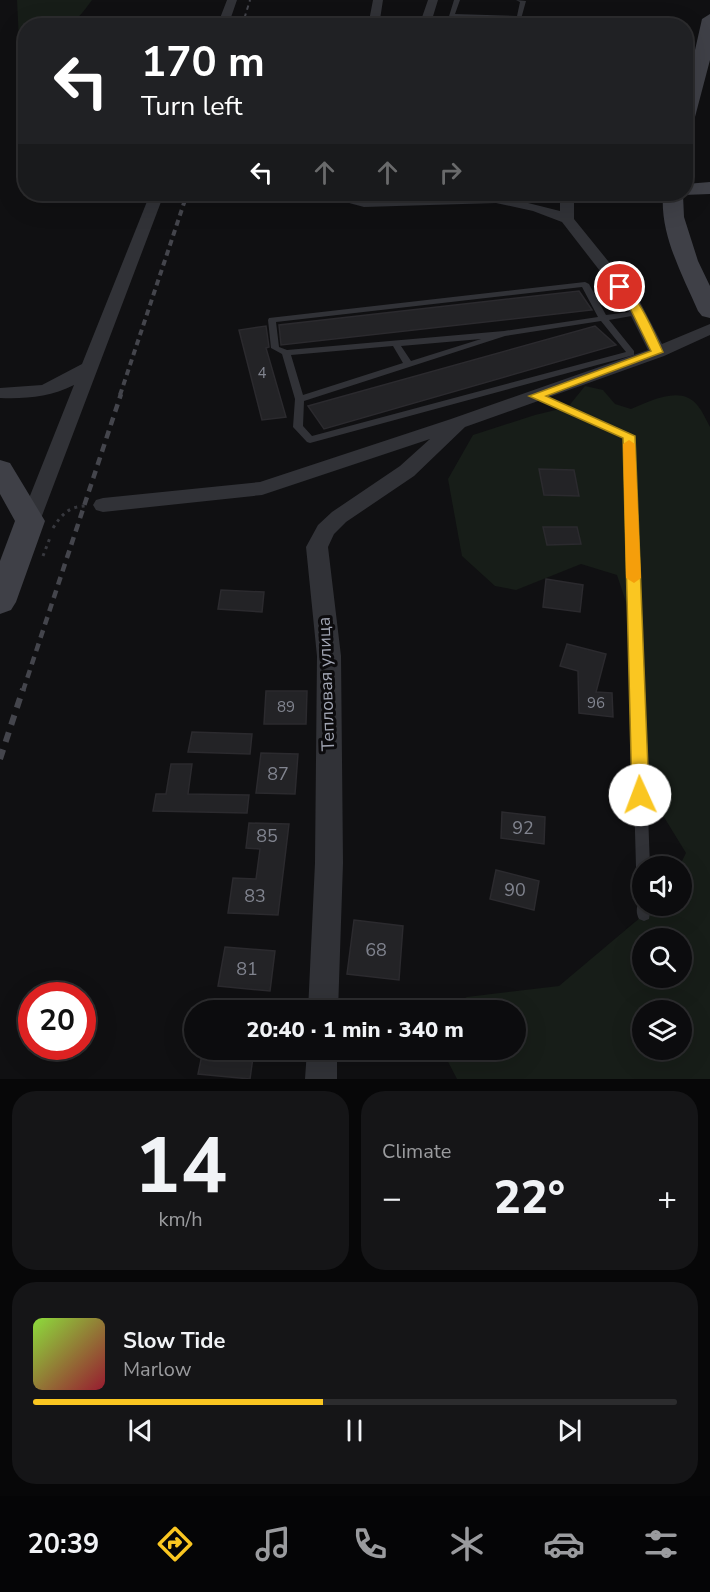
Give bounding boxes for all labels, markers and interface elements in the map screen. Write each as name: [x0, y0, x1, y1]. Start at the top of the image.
text: 170 m: [141, 34, 265, 91]
icon: left: [42, 42, 120, 120]
text: Turn left: [141, 88, 242, 125]
icon: left: [245, 156, 278, 189]
icon: ahead: [308, 156, 341, 189]
icon: ahead: [371, 156, 404, 189]
icon: right: [434, 156, 467, 189]
pin: [594, 261, 645, 312]
icon: arrive: [603, 270, 636, 303]
house number: 4: [257, 363, 267, 383]
street label: Тепловая улица: [312, 616, 340, 752]
house number: 96: [587, 693, 605, 713]
house number: 89: [277, 697, 295, 717]
house number: 87: [267, 762, 289, 786]
position arrow: [608, 763, 672, 827]
house number: 92: [512, 816, 534, 840]
house number: 85: [256, 824, 278, 848]
map controls: [632, 856, 692, 1060]
button: sound: [632, 856, 692, 916]
house number: 90: [504, 878, 526, 902]
house number: 83: [244, 884, 266, 908]
button: search: [632, 928, 692, 988]
house number: 68: [365, 938, 387, 962]
house number: 81: [236, 957, 258, 981]
speed limit sign: 20: [18, 982, 96, 1060]
button: layers: [632, 1000, 692, 1060]
text: 20:40 · 1 min · 340 m: [246, 1015, 464, 1045]
text: 14: [134, 1113, 227, 1220]
text: Climate: [382, 1138, 451, 1165]
text: 22°: [494, 1168, 565, 1229]
text: −: [382, 1176, 402, 1221]
text: +: [657, 1176, 677, 1221]
text: km/h: [158, 1206, 203, 1233]
text: Slow Tide: [123, 1326, 225, 1356]
text: Marlow: [123, 1356, 191, 1383]
icon: previous: [124, 1414, 157, 1447]
icon: pause: [338, 1414, 371, 1447]
icon: next: [553, 1414, 586, 1447]
icon: directions: [154, 1523, 196, 1565]
icon: music: [252, 1523, 294, 1565]
icon: phone: [349, 1523, 391, 1565]
icon: climate: [446, 1523, 488, 1565]
icon: car: [543, 1523, 585, 1565]
icon: filters: [640, 1523, 682, 1565]
text: 20:39: [28, 1526, 99, 1563]

